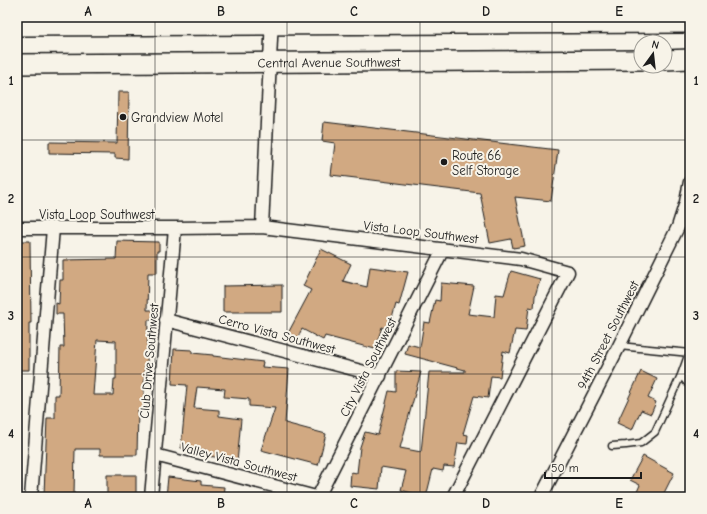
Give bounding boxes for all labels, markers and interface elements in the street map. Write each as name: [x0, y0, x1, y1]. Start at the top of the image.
text: A: [84, 4, 92, 19]
text: B: [217, 4, 225, 19]
text: C: [350, 4, 358, 19]
text: D: [482, 4, 490, 19]
text: E: [615, 4, 623, 19]
north arrow: [633, 34, 673, 74]
text: N: [650, 38, 661, 52]
street label: Central Avenue Southwest: [258, 54, 402, 70]
text: 1: [8, 73, 14, 88]
text: 1: [693, 73, 699, 88]
place label: Grandview Motel: [131, 110, 223, 125]
marker: Grandview Motel: [118, 112, 128, 122]
place label: Route 66 Self Storage: [452, 148, 519, 178]
marker: Route 66 Self Storage: [439, 157, 449, 167]
text: 2: [8, 191, 14, 206]
text: 2: [693, 191, 699, 206]
street label: Vista Loop Southwest: [39, 207, 156, 222]
street label: Vista Loop Southwest: [363, 218, 481, 247]
street label: 94th Street Southwest: [574, 277, 642, 392]
street label: Club Drive Southwest: [136, 301, 162, 419]
text: 3: [8, 308, 14, 323]
text: 3: [693, 308, 699, 323]
street label: Cerro Vista Southwest: [217, 311, 338, 357]
street label: City Vista Southwest: [337, 314, 400, 419]
text: 4: [8, 426, 14, 441]
text: 4: [693, 426, 699, 441]
street label: Valley Vista Southwest: [179, 439, 300, 485]
scale bar: [545, 454, 641, 480]
text: 50 m: [551, 461, 579, 475]
text: A: [84, 496, 92, 511]
text: B: [217, 496, 225, 511]
text: C: [350, 496, 358, 511]
text: D: [482, 496, 490, 511]
text: E: [615, 496, 623, 511]

